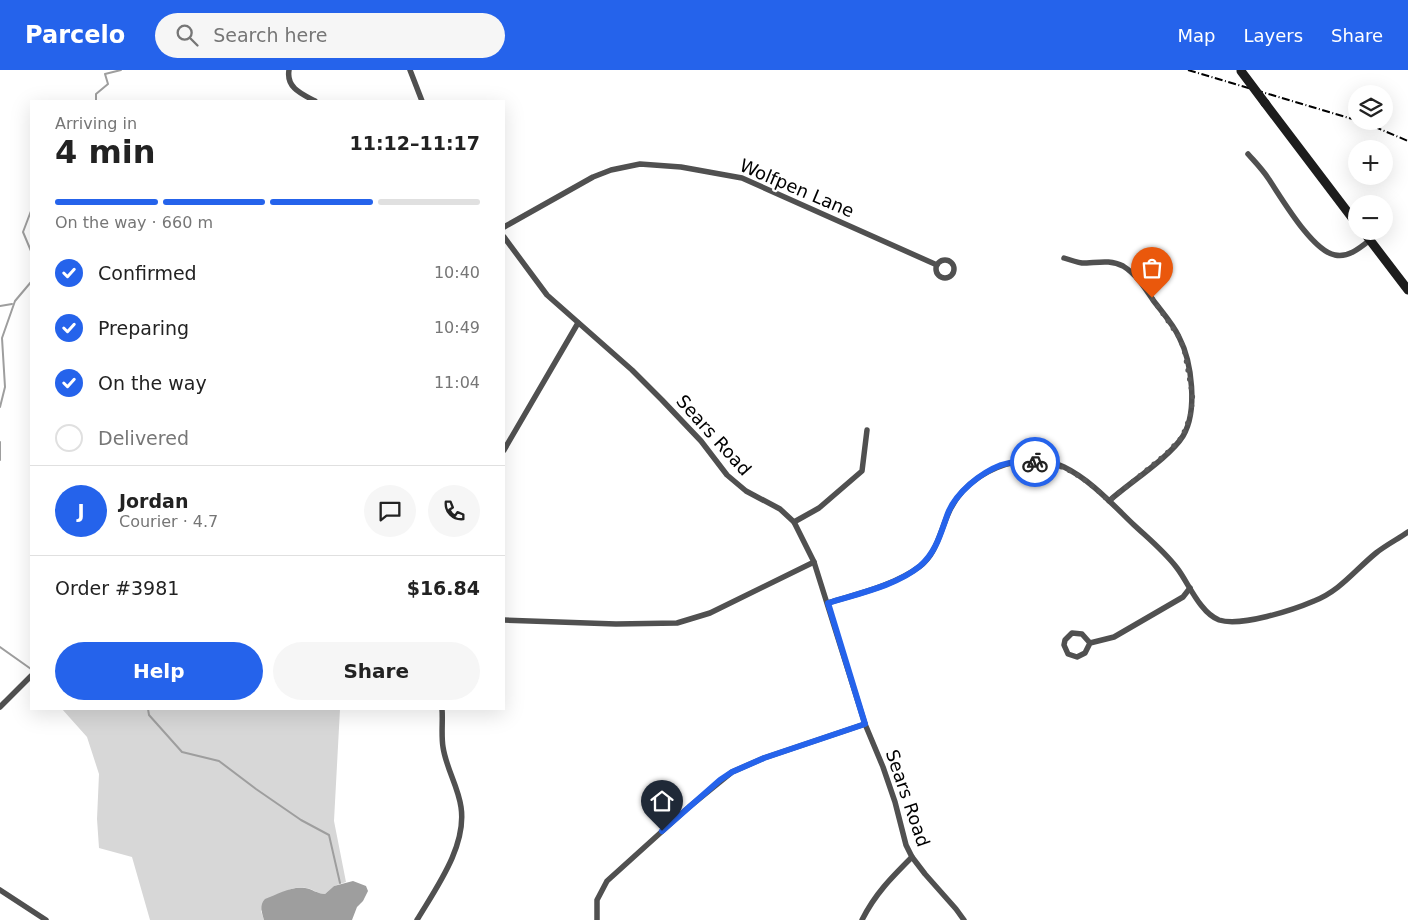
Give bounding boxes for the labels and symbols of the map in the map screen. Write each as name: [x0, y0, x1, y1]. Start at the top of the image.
street label: Wolfpen Lane: [737, 154, 857, 222]
pin: [1131, 247, 1173, 298]
street label: Sears Road: [672, 390, 756, 480]
courier: [1010, 437, 1060, 487]
street label: Sears Road: [882, 747, 934, 849]
pin: [641, 780, 683, 831]

